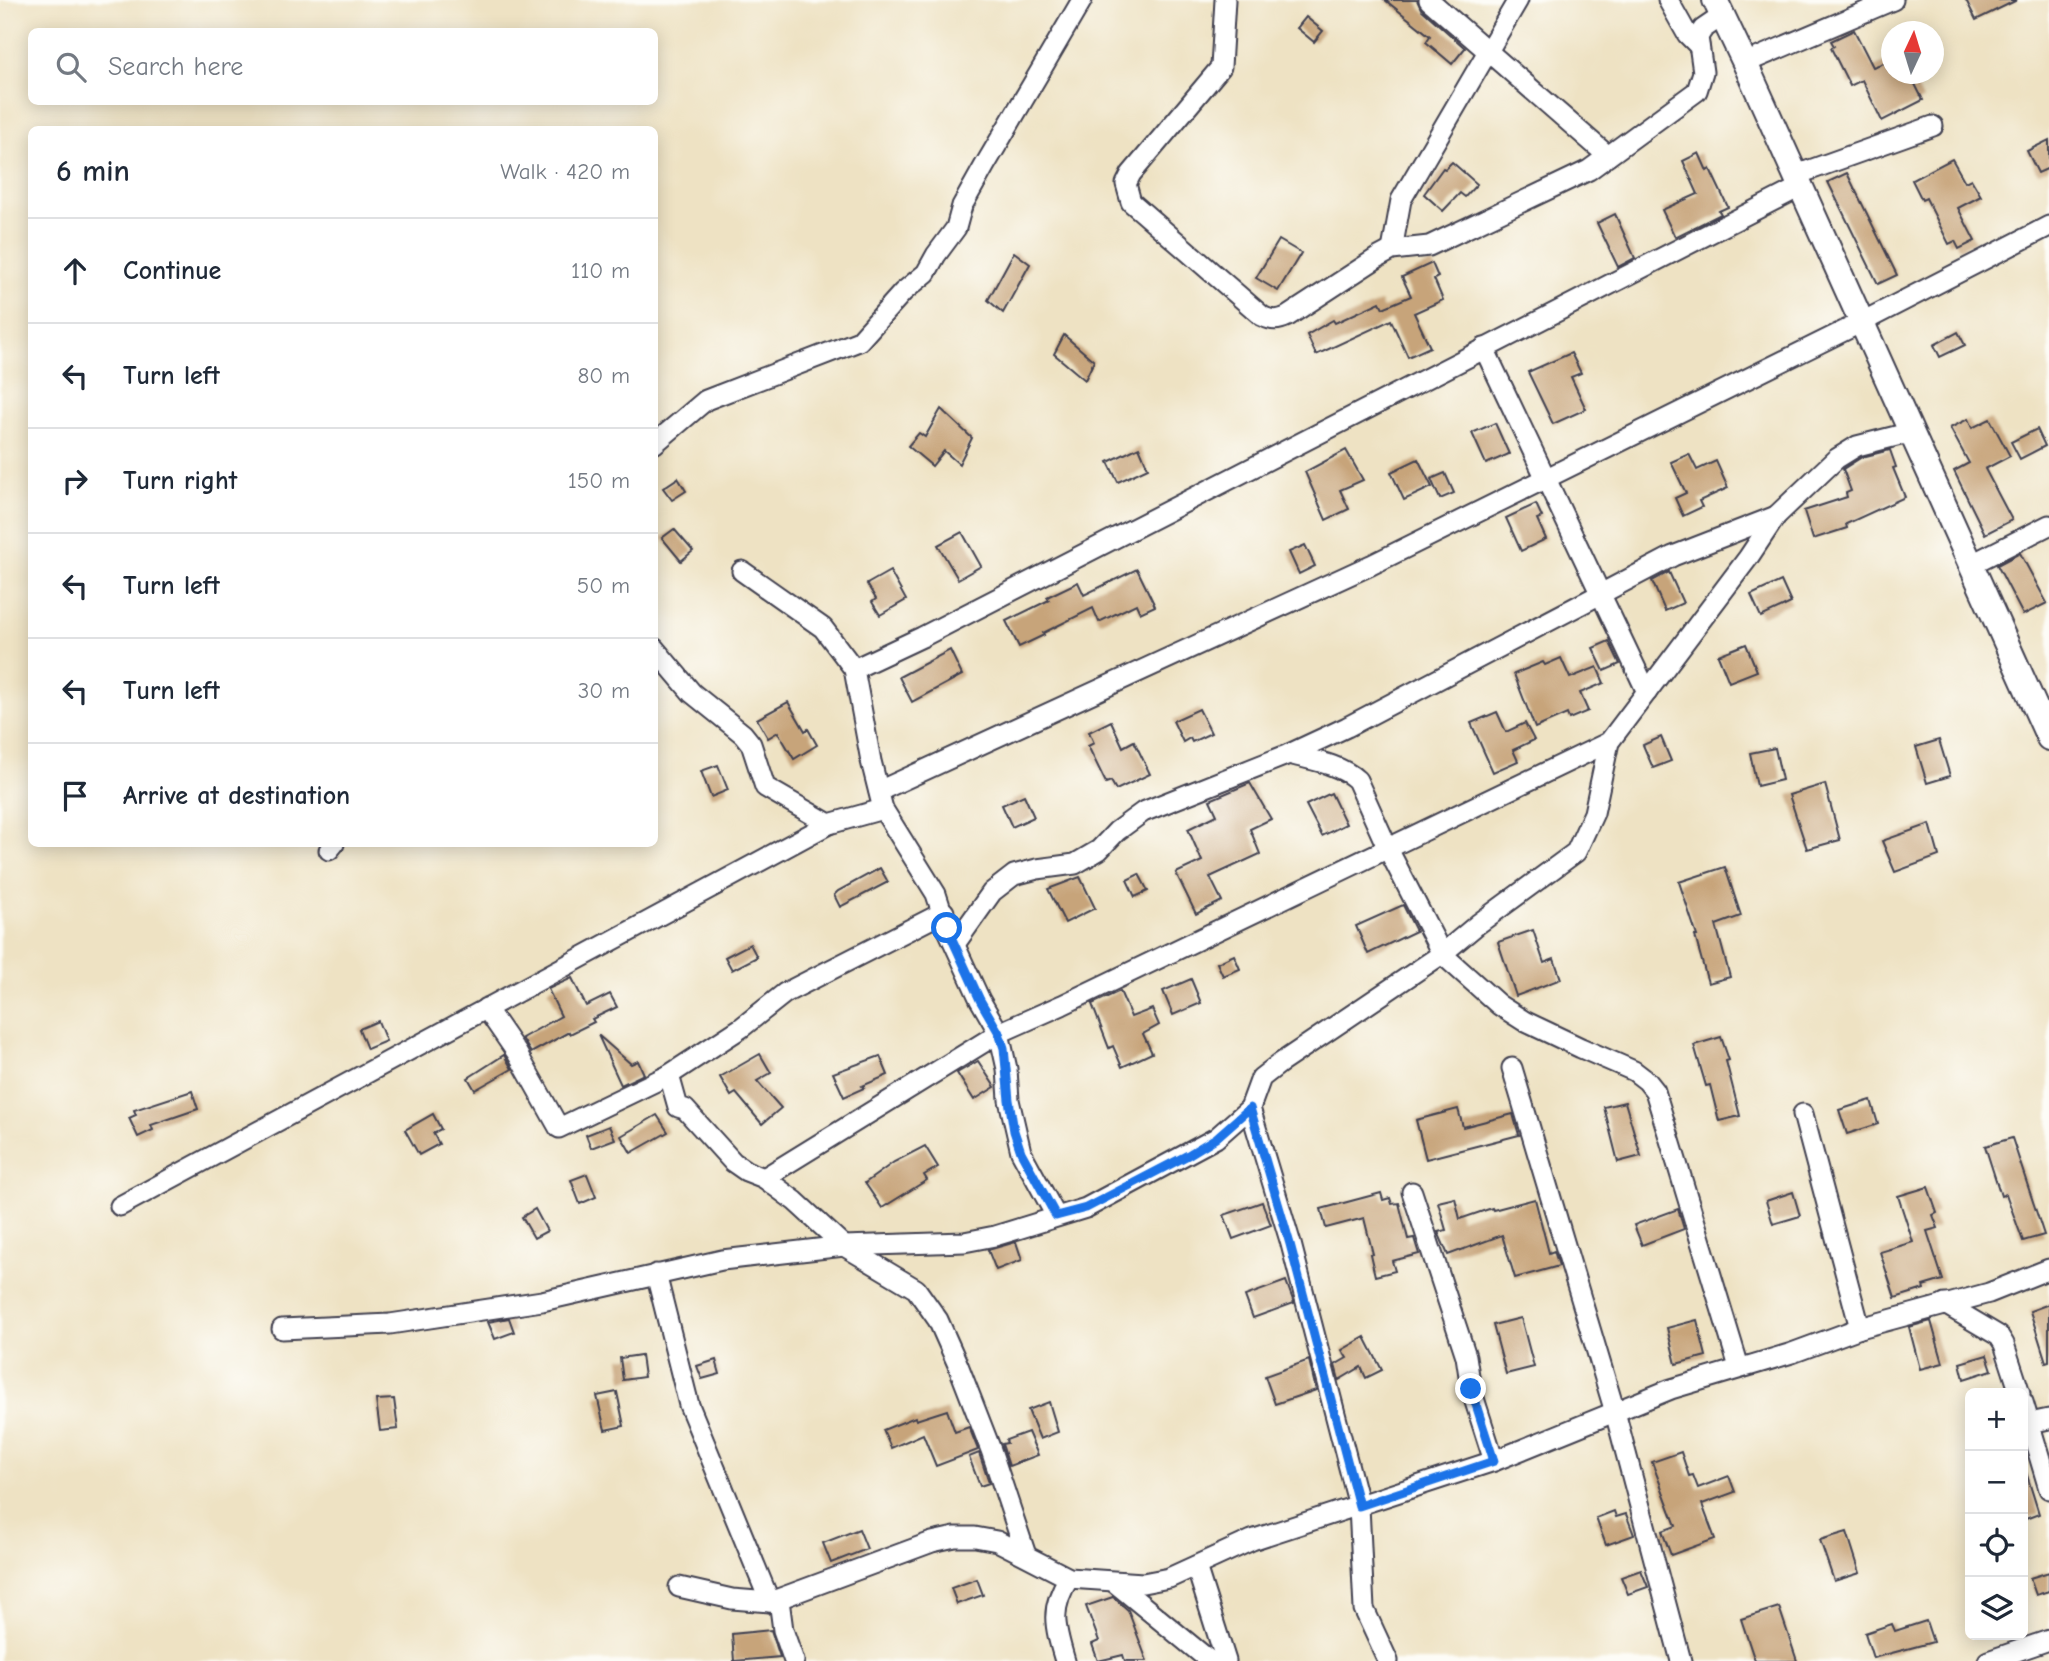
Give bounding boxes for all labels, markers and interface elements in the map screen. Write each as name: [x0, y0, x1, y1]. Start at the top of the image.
north arrow: [1881, 21, 1944, 84]
search box: [28, 28, 658, 105]
icon: search: [52, 48, 90, 86]
text: Search here: [108, 52, 243, 82]
text: 6 min: [56, 154, 130, 189]
text: Walk · 420 m: [500, 158, 630, 185]
icon: ahead: [56, 252, 94, 290]
text: Continue: [123, 256, 221, 286]
text: 110 m: [571, 257, 630, 284]
icon: left: [56, 357, 94, 395]
text: Turn left: [123, 361, 220, 391]
text: 80 m: [577, 362, 630, 389]
icon: right: [56, 462, 94, 500]
text: Turn right: [123, 466, 237, 496]
text: 150 m: [568, 467, 630, 494]
icon: left: [56, 567, 94, 605]
text: Turn left: [123, 571, 220, 601]
text: 50 m: [577, 572, 630, 599]
icon: left: [56, 672, 94, 710]
text: Turn left: [123, 676, 220, 706]
text: 30 m: [578, 677, 630, 704]
icon: arrive: [56, 777, 94, 815]
text: Arrive at destination: [123, 781, 350, 811]
route start: [931, 912, 962, 943]
route end: [1455, 1373, 1486, 1404]
map controls: [1965, 1388, 2028, 1640]
button: +: [1965, 1388, 2028, 1451]
button: −: [1965, 1451, 2028, 1514]
button: locate: [1965, 1514, 2028, 1577]
button: layers: [1965, 1577, 2028, 1640]

